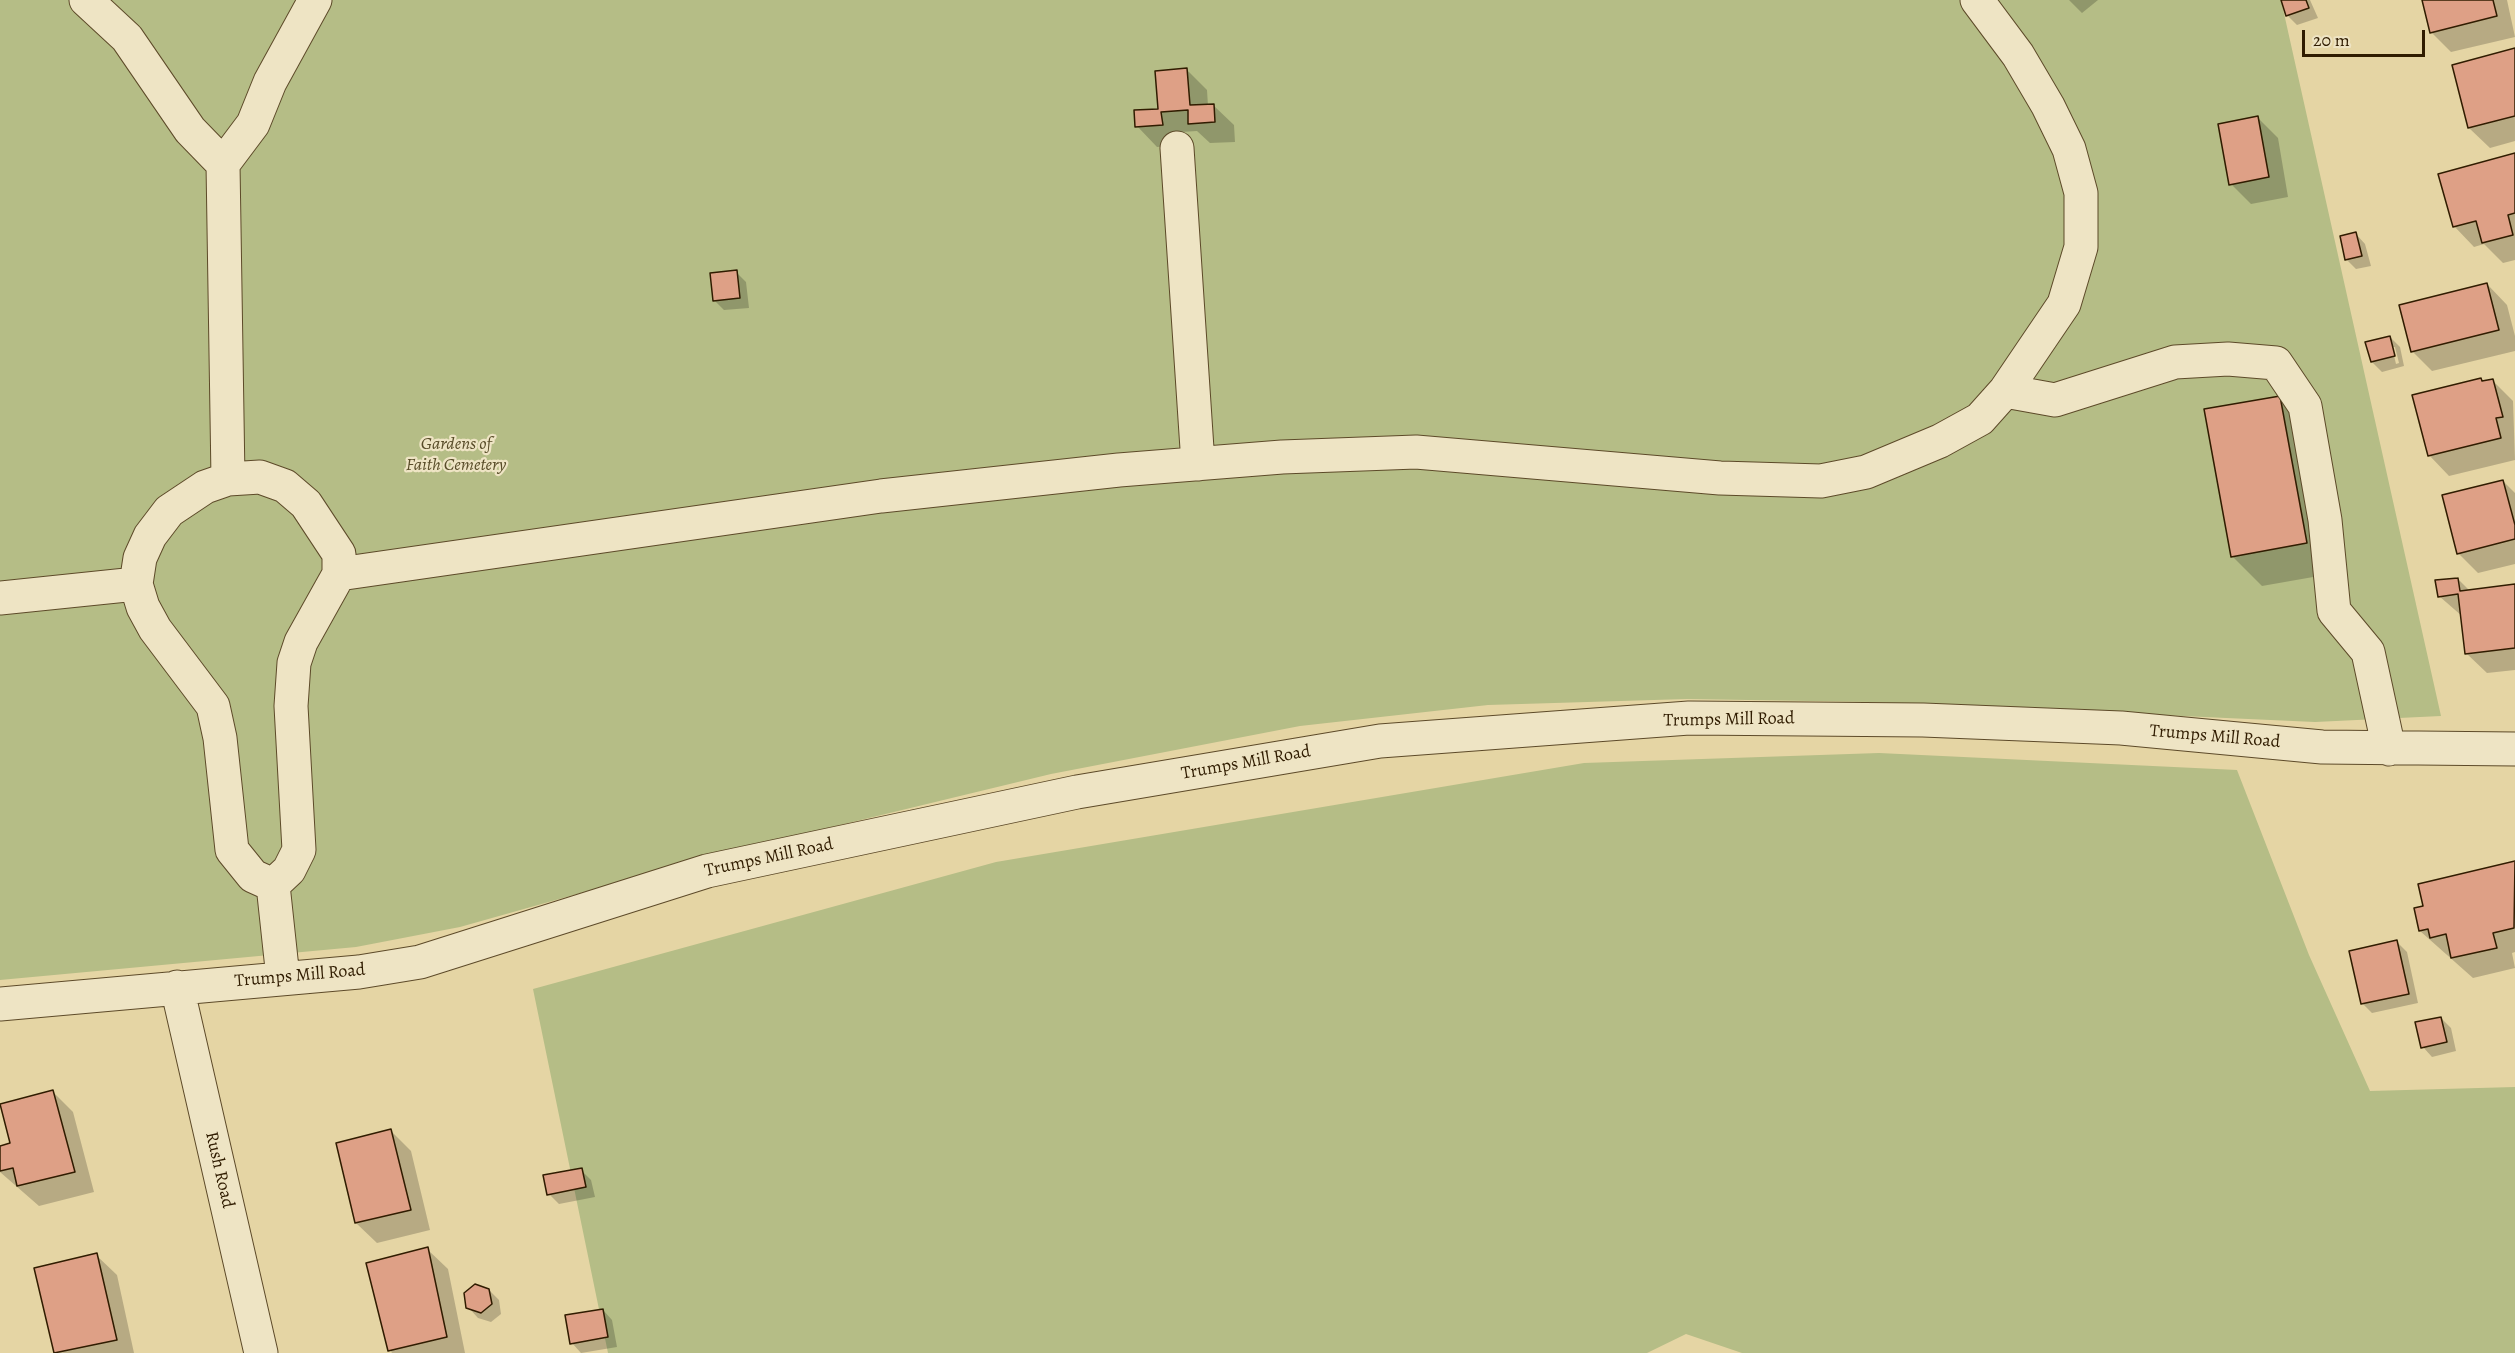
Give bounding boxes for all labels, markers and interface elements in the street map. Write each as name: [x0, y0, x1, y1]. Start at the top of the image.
scale bar: [2305, 18, 2428, 56]
text: 20 m: [2313, 28, 2350, 52]
park label: Gardens of Faith Cemetery: [406, 434, 506, 476]
street label: Trumps Mill Road: [1663, 708, 1795, 732]
street label: Trumps Mill Road: [2149, 721, 2281, 753]
street label: Trumps Mill Road: [1180, 741, 1312, 785]
street label: Trumps Mill Road: [703, 834, 835, 882]
street label: Trumps Mill Road: [234, 960, 366, 992]
street label: Rush Road: [200, 1130, 238, 1210]

